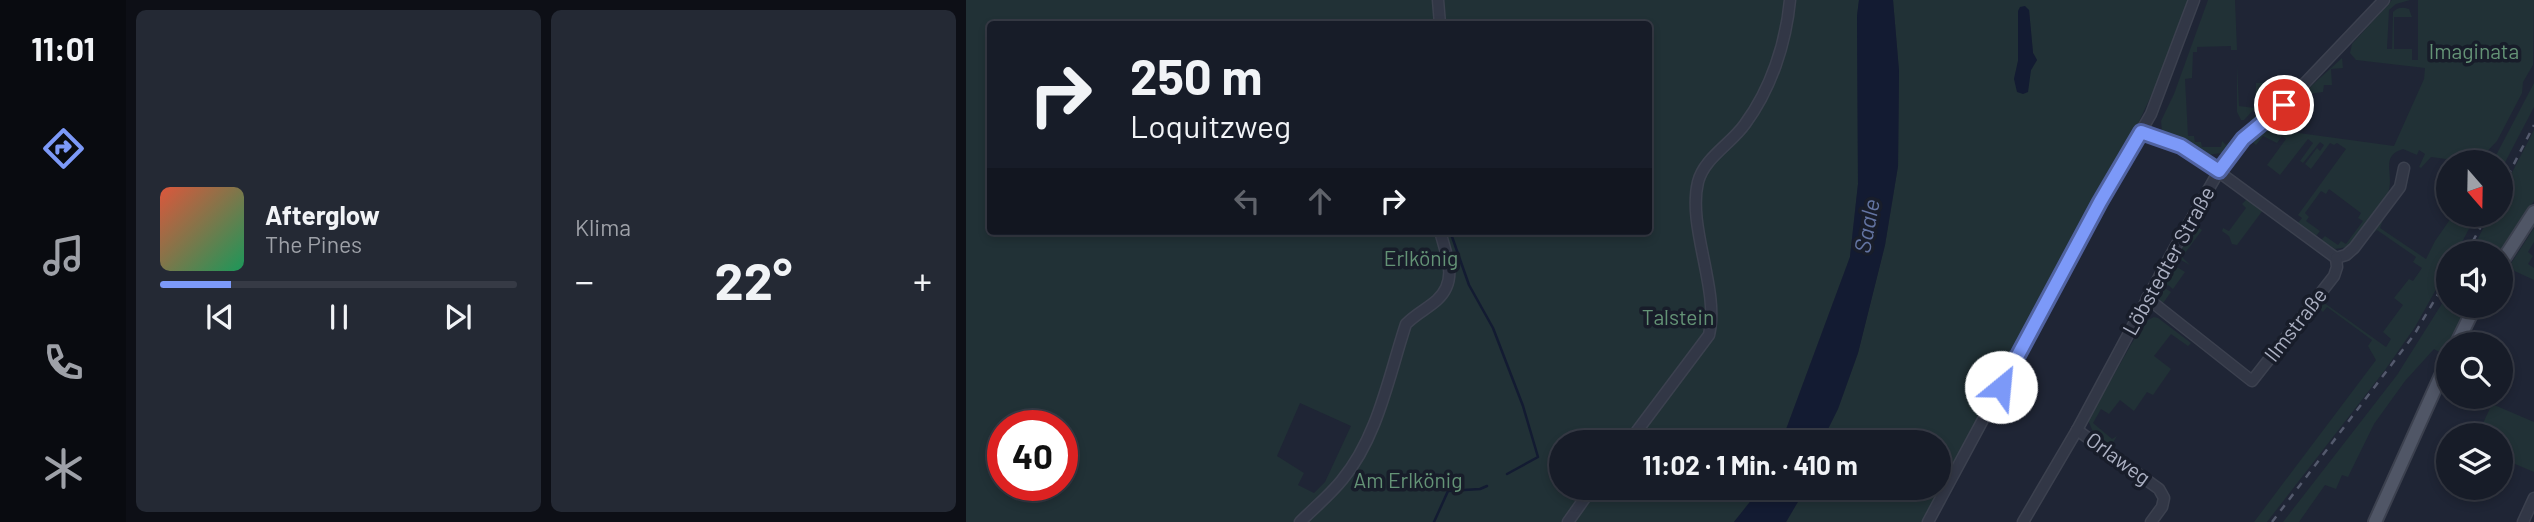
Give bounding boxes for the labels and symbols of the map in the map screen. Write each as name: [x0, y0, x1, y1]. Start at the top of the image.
park label: Imaginata: [2429, 38, 2519, 63]
pin: [2254, 75, 2314, 135]
north arrow: [2436, 150, 2513, 228]
street label: Löbstedter Straße: [2116, 182, 2219, 339]
water label: Saale: [1847, 196, 1885, 255]
park label: Erlkönig: [1384, 245, 1458, 270]
street label: Ilmstraße: [2258, 282, 2331, 366]
park label: Talstein: [1642, 304, 1714, 329]
position arrow: [1964, 350, 2038, 424]
speed limit sign: 40: [987, 410, 1078, 501]
street label: Orlaweg: [2082, 426, 2156, 489]
park label: Am Erlkönig: [1354, 467, 1462, 492]

